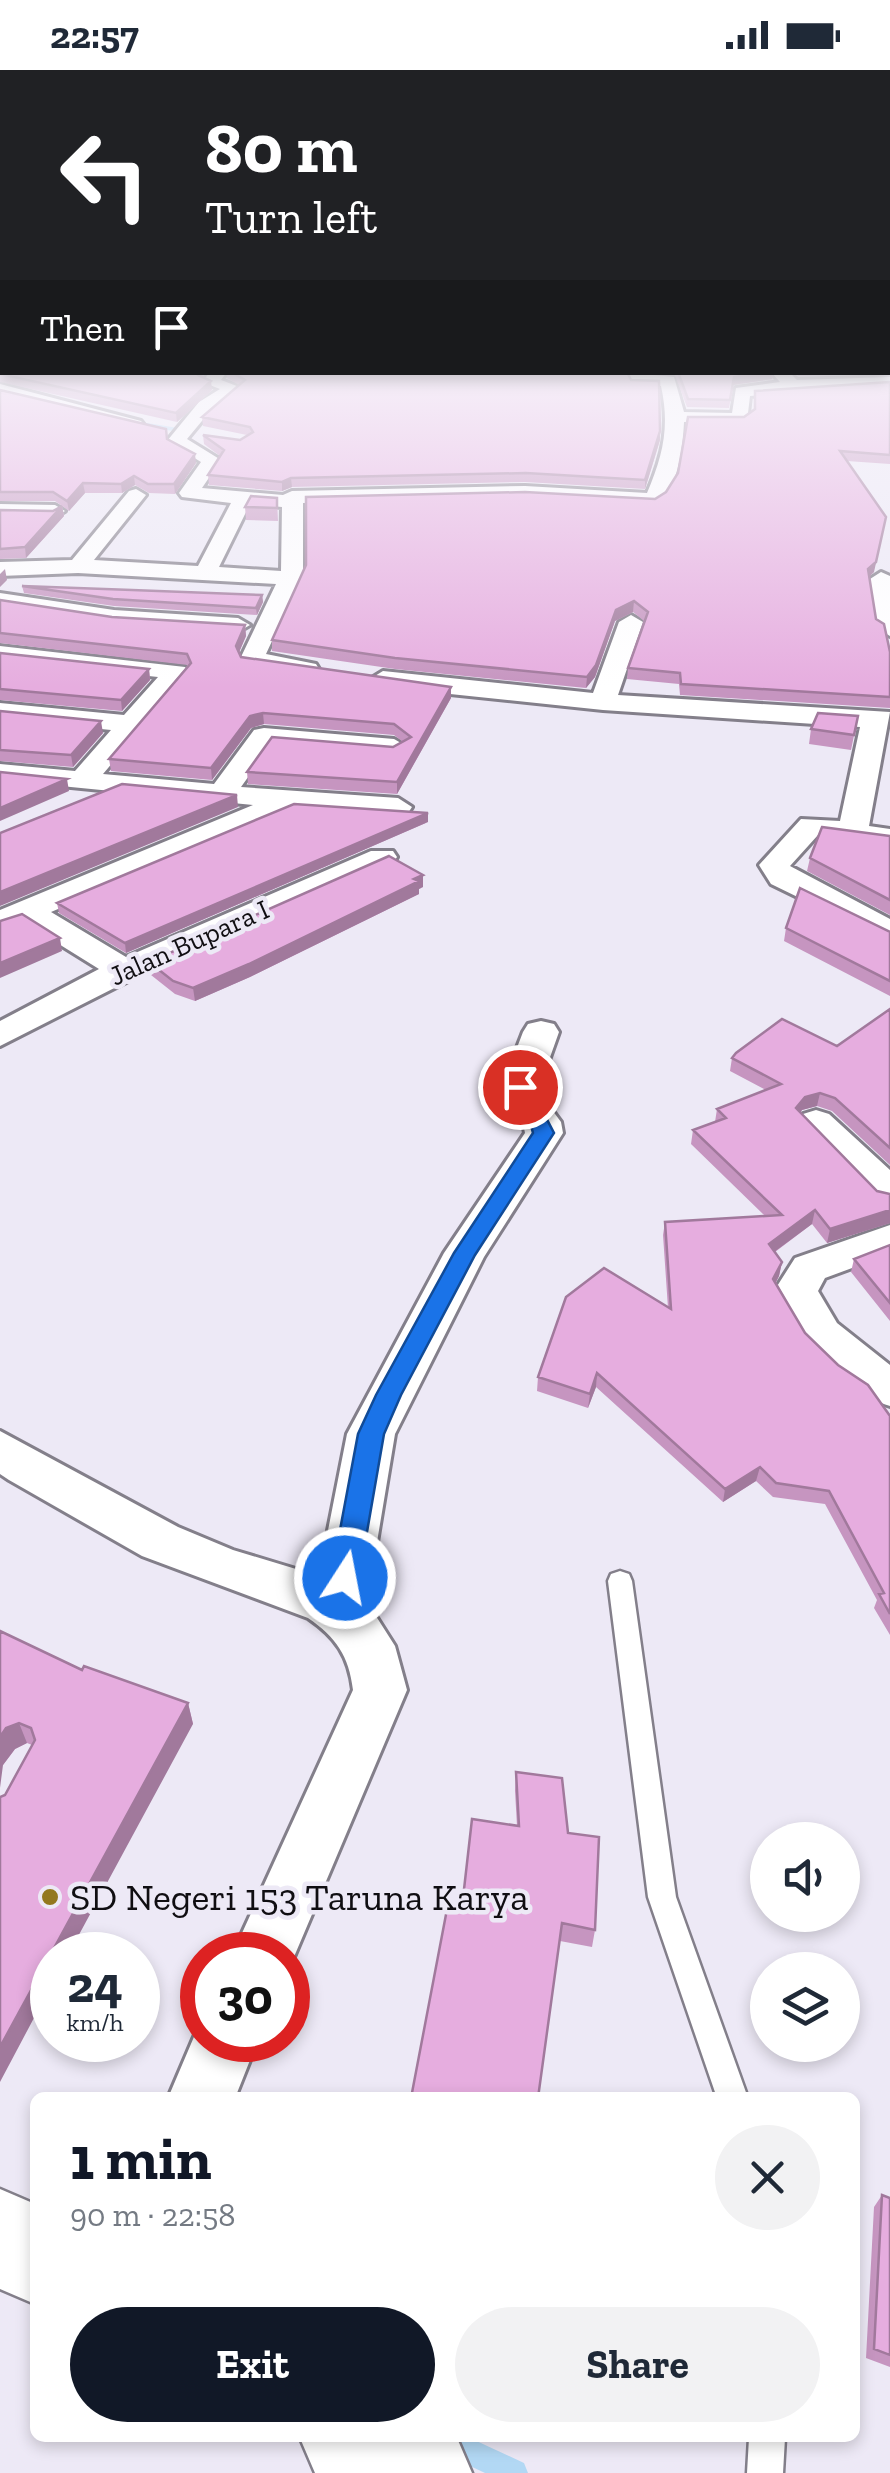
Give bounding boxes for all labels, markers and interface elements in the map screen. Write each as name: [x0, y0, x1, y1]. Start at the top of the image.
text: 22:57: [50, 12, 139, 58]
text: 80 m: [205, 106, 357, 190]
icon: left: [40, 110, 170, 240]
text: Turn left: [205, 191, 377, 245]
icon: arrive: [144, 300, 199, 355]
text: Then: [40, 305, 124, 351]
street label: Jalan Bupara I: [104, 893, 274, 992]
pin: [478, 1045, 563, 1130]
icon: arrive: [493, 1060, 548, 1115]
position arrow: [293, 1526, 397, 1630]
map controls: [750, 1822, 860, 2062]
button: sound: [750, 1822, 860, 1932]
place label: SD Negeri 153 Taruna Karya: [70, 1874, 529, 1920]
marker: SD Negeri 153 Taruna Karya: [39, 1886, 61, 1908]
speed limit sign: 30: [180, 1932, 310, 2062]
button: layers: [750, 1952, 860, 2062]
text: 24: [67, 1955, 123, 2015]
text: km/h: [66, 2007, 124, 2037]
text: 1 min: [70, 2122, 212, 2194]
button: close: [715, 2125, 820, 2230]
text: 90 m · 22:58: [70, 2196, 236, 2234]
button: Exit: [70, 2307, 435, 2422]
button: Share: [455, 2307, 820, 2422]

